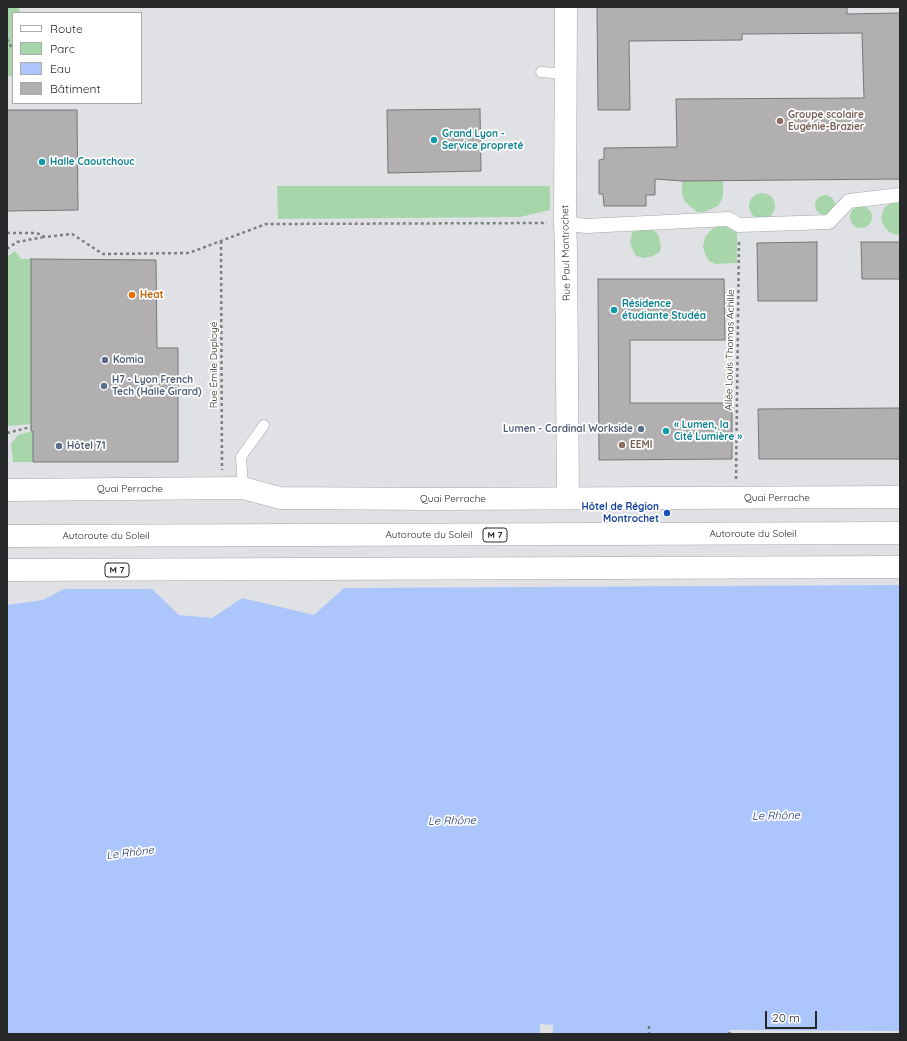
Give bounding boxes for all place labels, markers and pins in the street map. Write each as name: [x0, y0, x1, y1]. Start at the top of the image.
place label: Groupe scolaire Eugénie-Brazier: [788, 109, 864, 132]
marker: Groupe scolaire Eugénie-Brazier: [775, 116, 785, 126]
place label: Grand Lyon - Service propreté: [442, 128, 523, 152]
marker: Grand Lyon - Service propreté: [429, 135, 439, 145]
place label: Halle Caoutchouc: [50, 156, 135, 168]
marker: Halle Caoutchouc: [37, 157, 47, 167]
place label: Heat: [140, 289, 163, 301]
marker: Heat: [127, 290, 137, 300]
place label: Résidence étudiante Studéa: [622, 298, 706, 322]
marker: Résidence étudiante Studéa: [609, 305, 619, 315]
place label: Komia: [113, 354, 143, 366]
marker: Komia: [100, 355, 110, 365]
place label: H7 - Lyon French Tech (Halle Girard): [112, 374, 202, 398]
marker: H7 - Lyon French Tech (Halle Girard): [99, 381, 109, 391]
place label: « Lumen, la Cité Lumière »: [674, 419, 742, 442]
place label: Lumen - Cardinal Workside: [503, 423, 633, 435]
marker: Lumen - Cardinal Workside: [636, 424, 646, 434]
marker: « Lumen, la Cité Lumière »: [661, 426, 671, 436]
place label: EEMI: [630, 439, 652, 451]
place label: Hôtel 71: [67, 440, 106, 452]
marker: EEMI: [617, 440, 627, 450]
marker: Hôtel 71: [54, 441, 64, 451]
place label: Hôtel de Région Montrochet: [582, 501, 659, 524]
marker: Hôtel de Région Montrochet: [662, 508, 672, 518]

